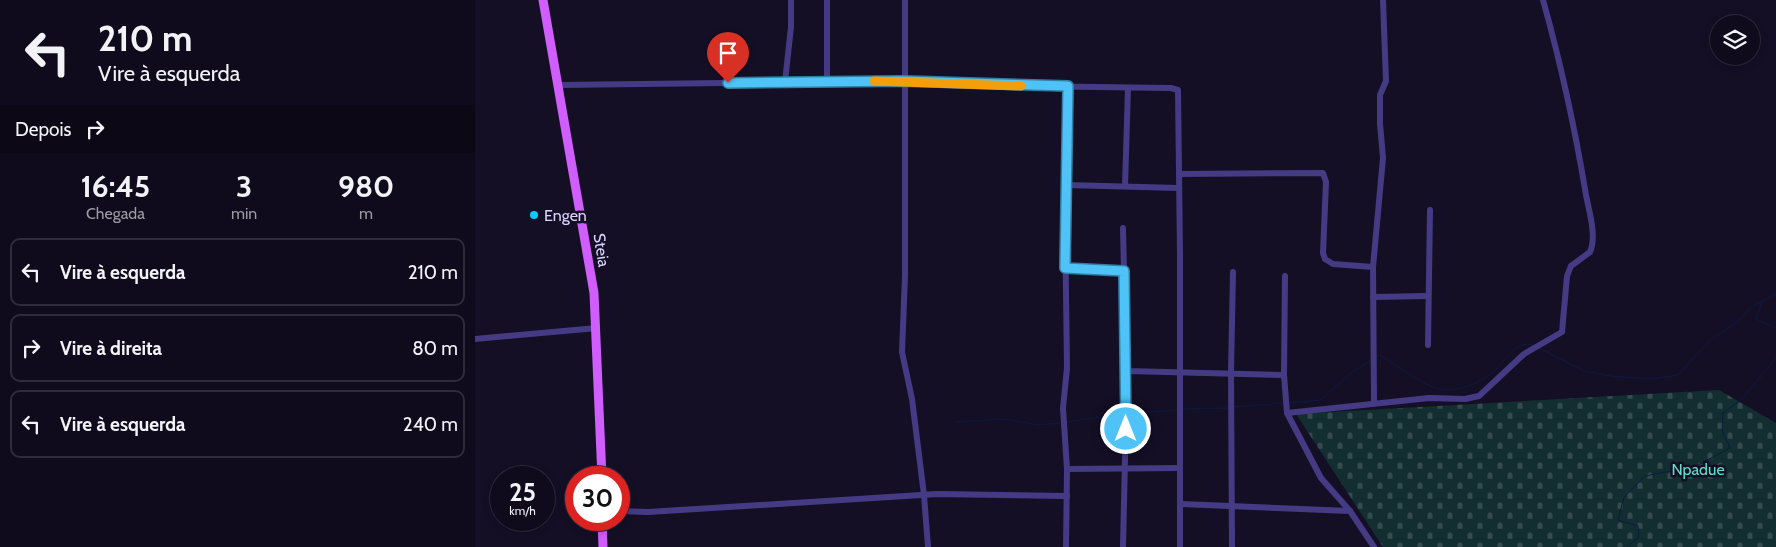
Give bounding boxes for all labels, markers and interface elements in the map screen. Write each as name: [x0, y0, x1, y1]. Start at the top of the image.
map controls: [1710, 15, 1760, 65]
button: layers: [1710, 15, 1760, 65]
text: 210 m: [98, 17, 192, 60]
icon: left: [15, 20, 80, 85]
pin: [707, 32, 749, 83]
icon: arrive: [714, 39, 742, 67]
text: Vire à esquerda: [98, 60, 240, 87]
icon: right: [81, 115, 109, 143]
text: Depois: [15, 118, 71, 141]
text: 16:45: [81, 168, 150, 205]
text: 3: [236, 168, 252, 205]
text: 980: [338, 168, 394, 205]
text: Chegada: [86, 204, 145, 223]
text: min: [231, 204, 257, 223]
text: m: [359, 204, 373, 223]
place label: Engen: [544, 206, 587, 225]
marker: Engen: [528, 209, 540, 221]
street label: Steia: [589, 232, 614, 269]
icon: left: [17, 258, 45, 286]
text: Vire à esquerda: [60, 261, 186, 284]
text: 210 m: [408, 261, 458, 284]
icon: right: [17, 334, 45, 362]
text: Vire à direita: [60, 337, 162, 360]
text: 80 m: [412, 337, 458, 360]
position arrow: [1099, 402, 1151, 454]
icon: left: [17, 410, 45, 438]
text: Vire à esquerda: [60, 413, 186, 436]
text: 240 m: [403, 413, 458, 436]
park label: Npadue: [1671, 460, 1725, 479]
speed limit sign: 30: [565, 466, 630, 531]
text: 25: [509, 477, 536, 507]
text: km/h: [509, 503, 536, 518]

